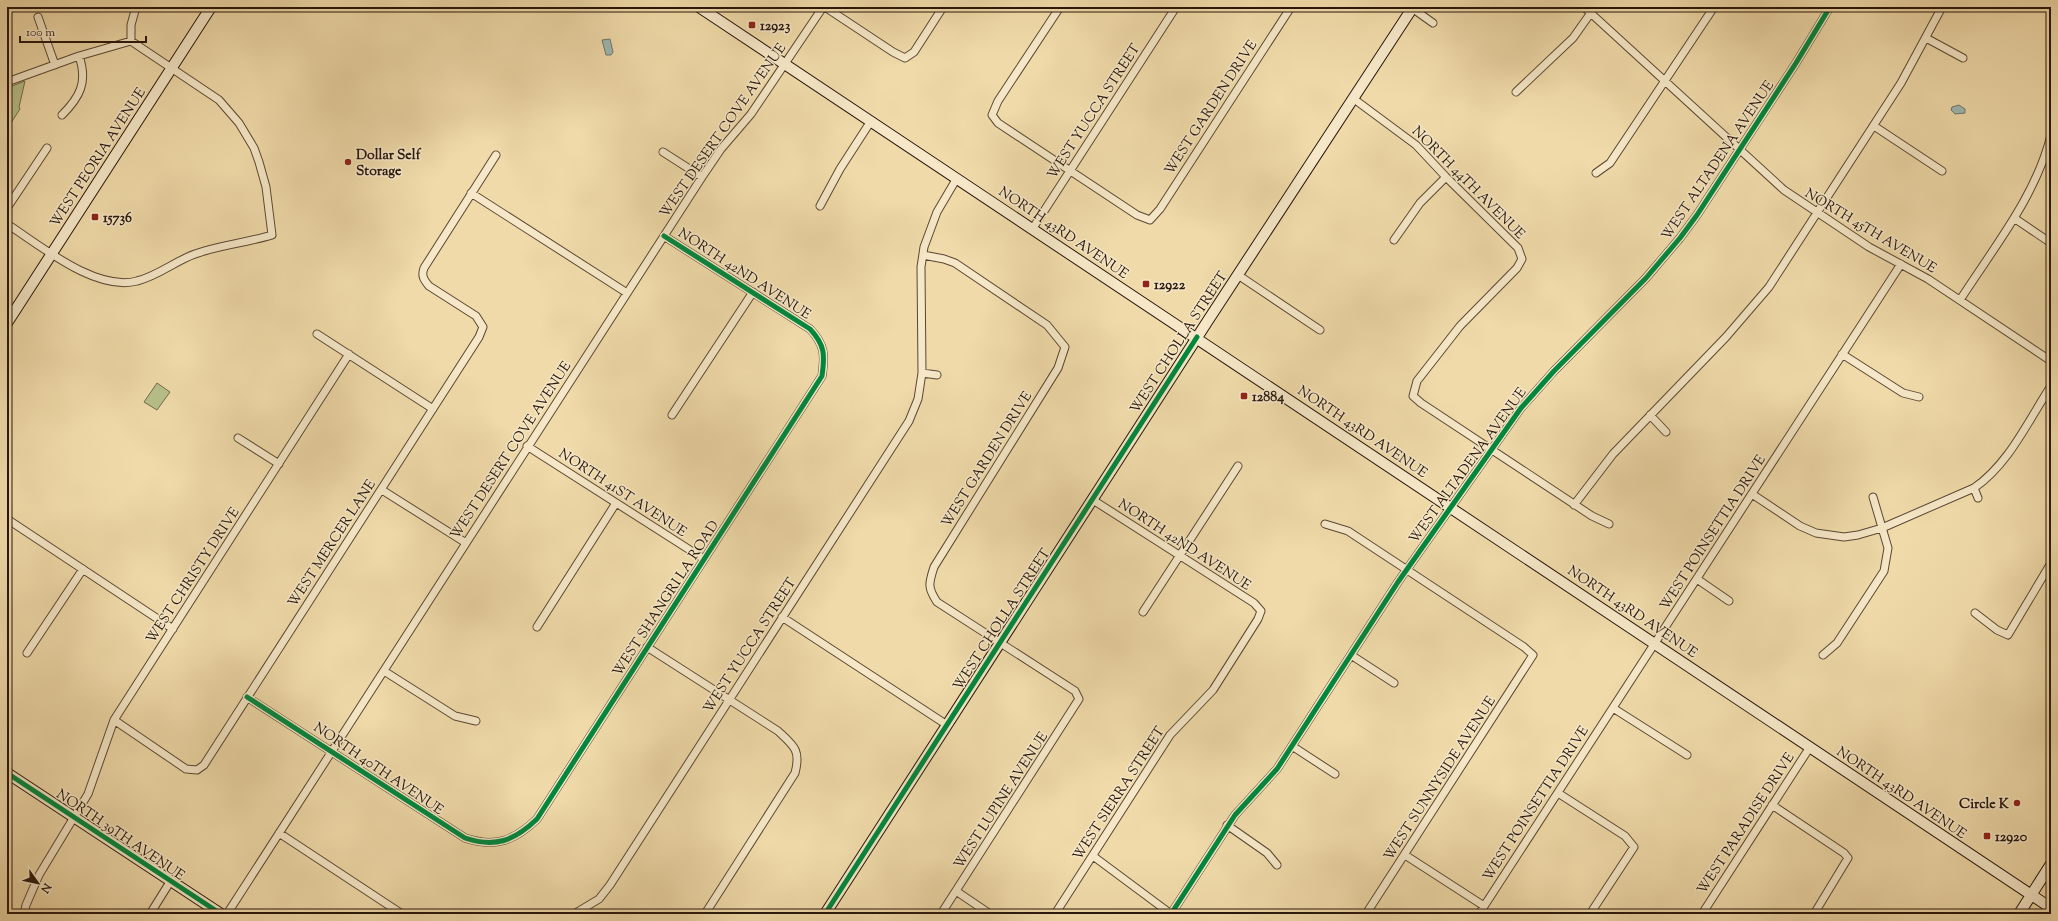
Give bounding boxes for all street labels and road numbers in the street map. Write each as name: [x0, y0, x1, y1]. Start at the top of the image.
street label: WEST GARDEN DRIVE: [1160, 36, 1263, 179]
street label: WEST DESERT COVE AVENUE: [656, 39, 792, 222]
street label: WEST YUCCA STREET: [1043, 40, 1146, 184]
street label: WEST ALTADENA AVENUE: [1658, 77, 1780, 245]
street label: WEST PEORIA AVENUE: [46, 84, 152, 232]
street label: NORTH 44TH AVENUE: [1406, 122, 1529, 245]
street label: NORTH 43RD AVENUE: [994, 183, 1132, 285]
street label: NORTH 45TH AVENUE: [1800, 184, 1940, 279]
street label: NORTH 42ND AVENUE: [674, 224, 815, 326]
street label: WEST CHOLLA STREET: [1126, 268, 1233, 418]
street label: WEST DESERT COVE AVENUE: [446, 358, 577, 544]
street label: NORTH 43RD AVENUE: [1293, 382, 1431, 484]
street label: WEST ALTADENA AVENUE: [1405, 383, 1533, 548]
street label: WEST GARDEN DRIVE: [938, 388, 1038, 532]
street label: NORTH 41ST AVENUE: [554, 445, 690, 543]
street label: WEST POINSETTIA DRIVE: [1656, 451, 1772, 615]
street label: WEST MERCER LANE: [284, 476, 382, 612]
street label: NORTH 42ND AVENUE: [1114, 495, 1255, 597]
street label: WEST CHRISTY DRIVE: [142, 504, 246, 648]
street label: WEST SHANGRI LA ROAD: [609, 517, 725, 681]
street label: WEST CHOLLA STREET: [949, 545, 1056, 695]
street label: NORTH 43RD AVENUE: [1563, 562, 1701, 664]
street label: WEST YUCCA STREET: [699, 574, 802, 718]
street label: WEST SUNNYSIDE AVENUE: [1380, 692, 1502, 865]
street label: NORTH 40TH AVENUE: [309, 719, 447, 821]
street label: WEST POINSETTIA DRIVE: [1479, 722, 1595, 886]
street label: WEST SIERRA STREET: [1069, 723, 1171, 865]
street label: WEST LUPINE AVENUE: [950, 728, 1054, 874]
street label: NORTH 43RD AVENUE: [1832, 743, 1970, 845]
street label: WEST PARADISE DRIVE: [1693, 749, 1800, 899]
street label: NORTH 39TH AVENUE: [52, 785, 189, 886]

